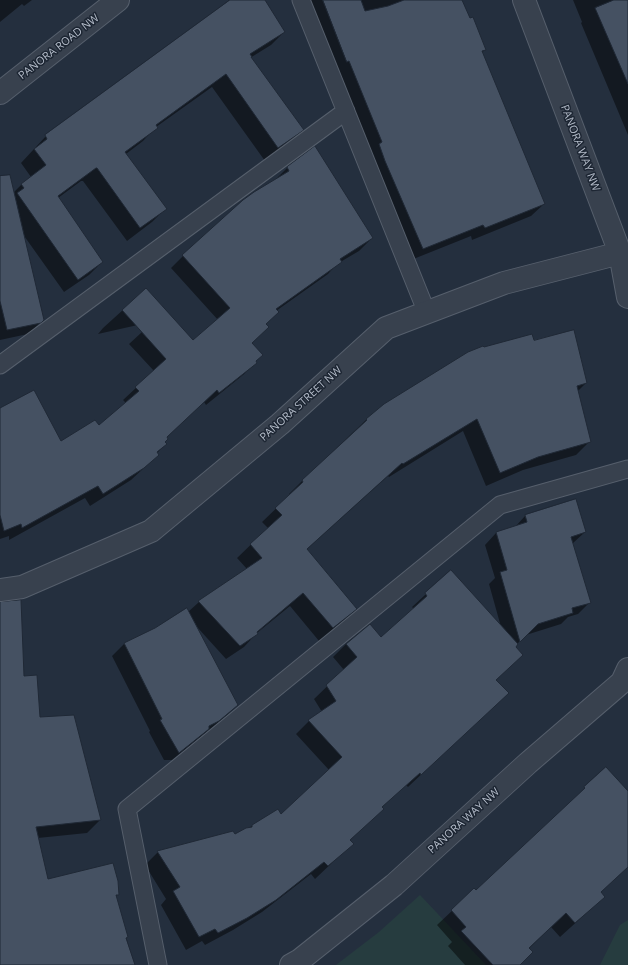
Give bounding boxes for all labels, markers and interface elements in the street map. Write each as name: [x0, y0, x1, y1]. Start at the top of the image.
street label: PANORA ROAD NW: [16, 11, 102, 83]
street label: PANORA WAY NW: [557, 103, 603, 193]
street label: PANORA STREET NW: [257, 364, 345, 444]
street label: PANORA WAY NW: [426, 785, 502, 857]

